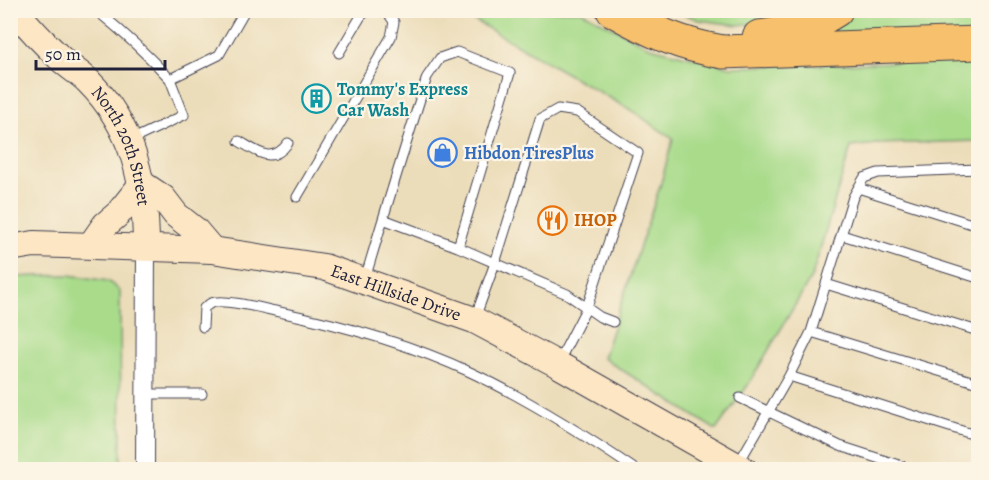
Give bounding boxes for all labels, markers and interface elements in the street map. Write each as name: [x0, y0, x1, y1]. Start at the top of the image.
scale bar: [36, 33, 165, 71]
text: 50 m: [45, 42, 81, 66]
place label: Tommy's Express Car Wash: [337, 77, 468, 122]
street label: North 20th Street: [86, 81, 156, 207]
building icon: Tommy's Express Car Wash: [300, 83, 332, 115]
shop icon: Hibdon TiresPlus: [427, 137, 459, 169]
place label: Hibdon TiresPlus: [464, 141, 594, 165]
restaurant icon: IHOP: [537, 204, 569, 236]
place label: IHOP: [574, 208, 617, 232]
street label: East Hillside Drive: [327, 258, 464, 327]

